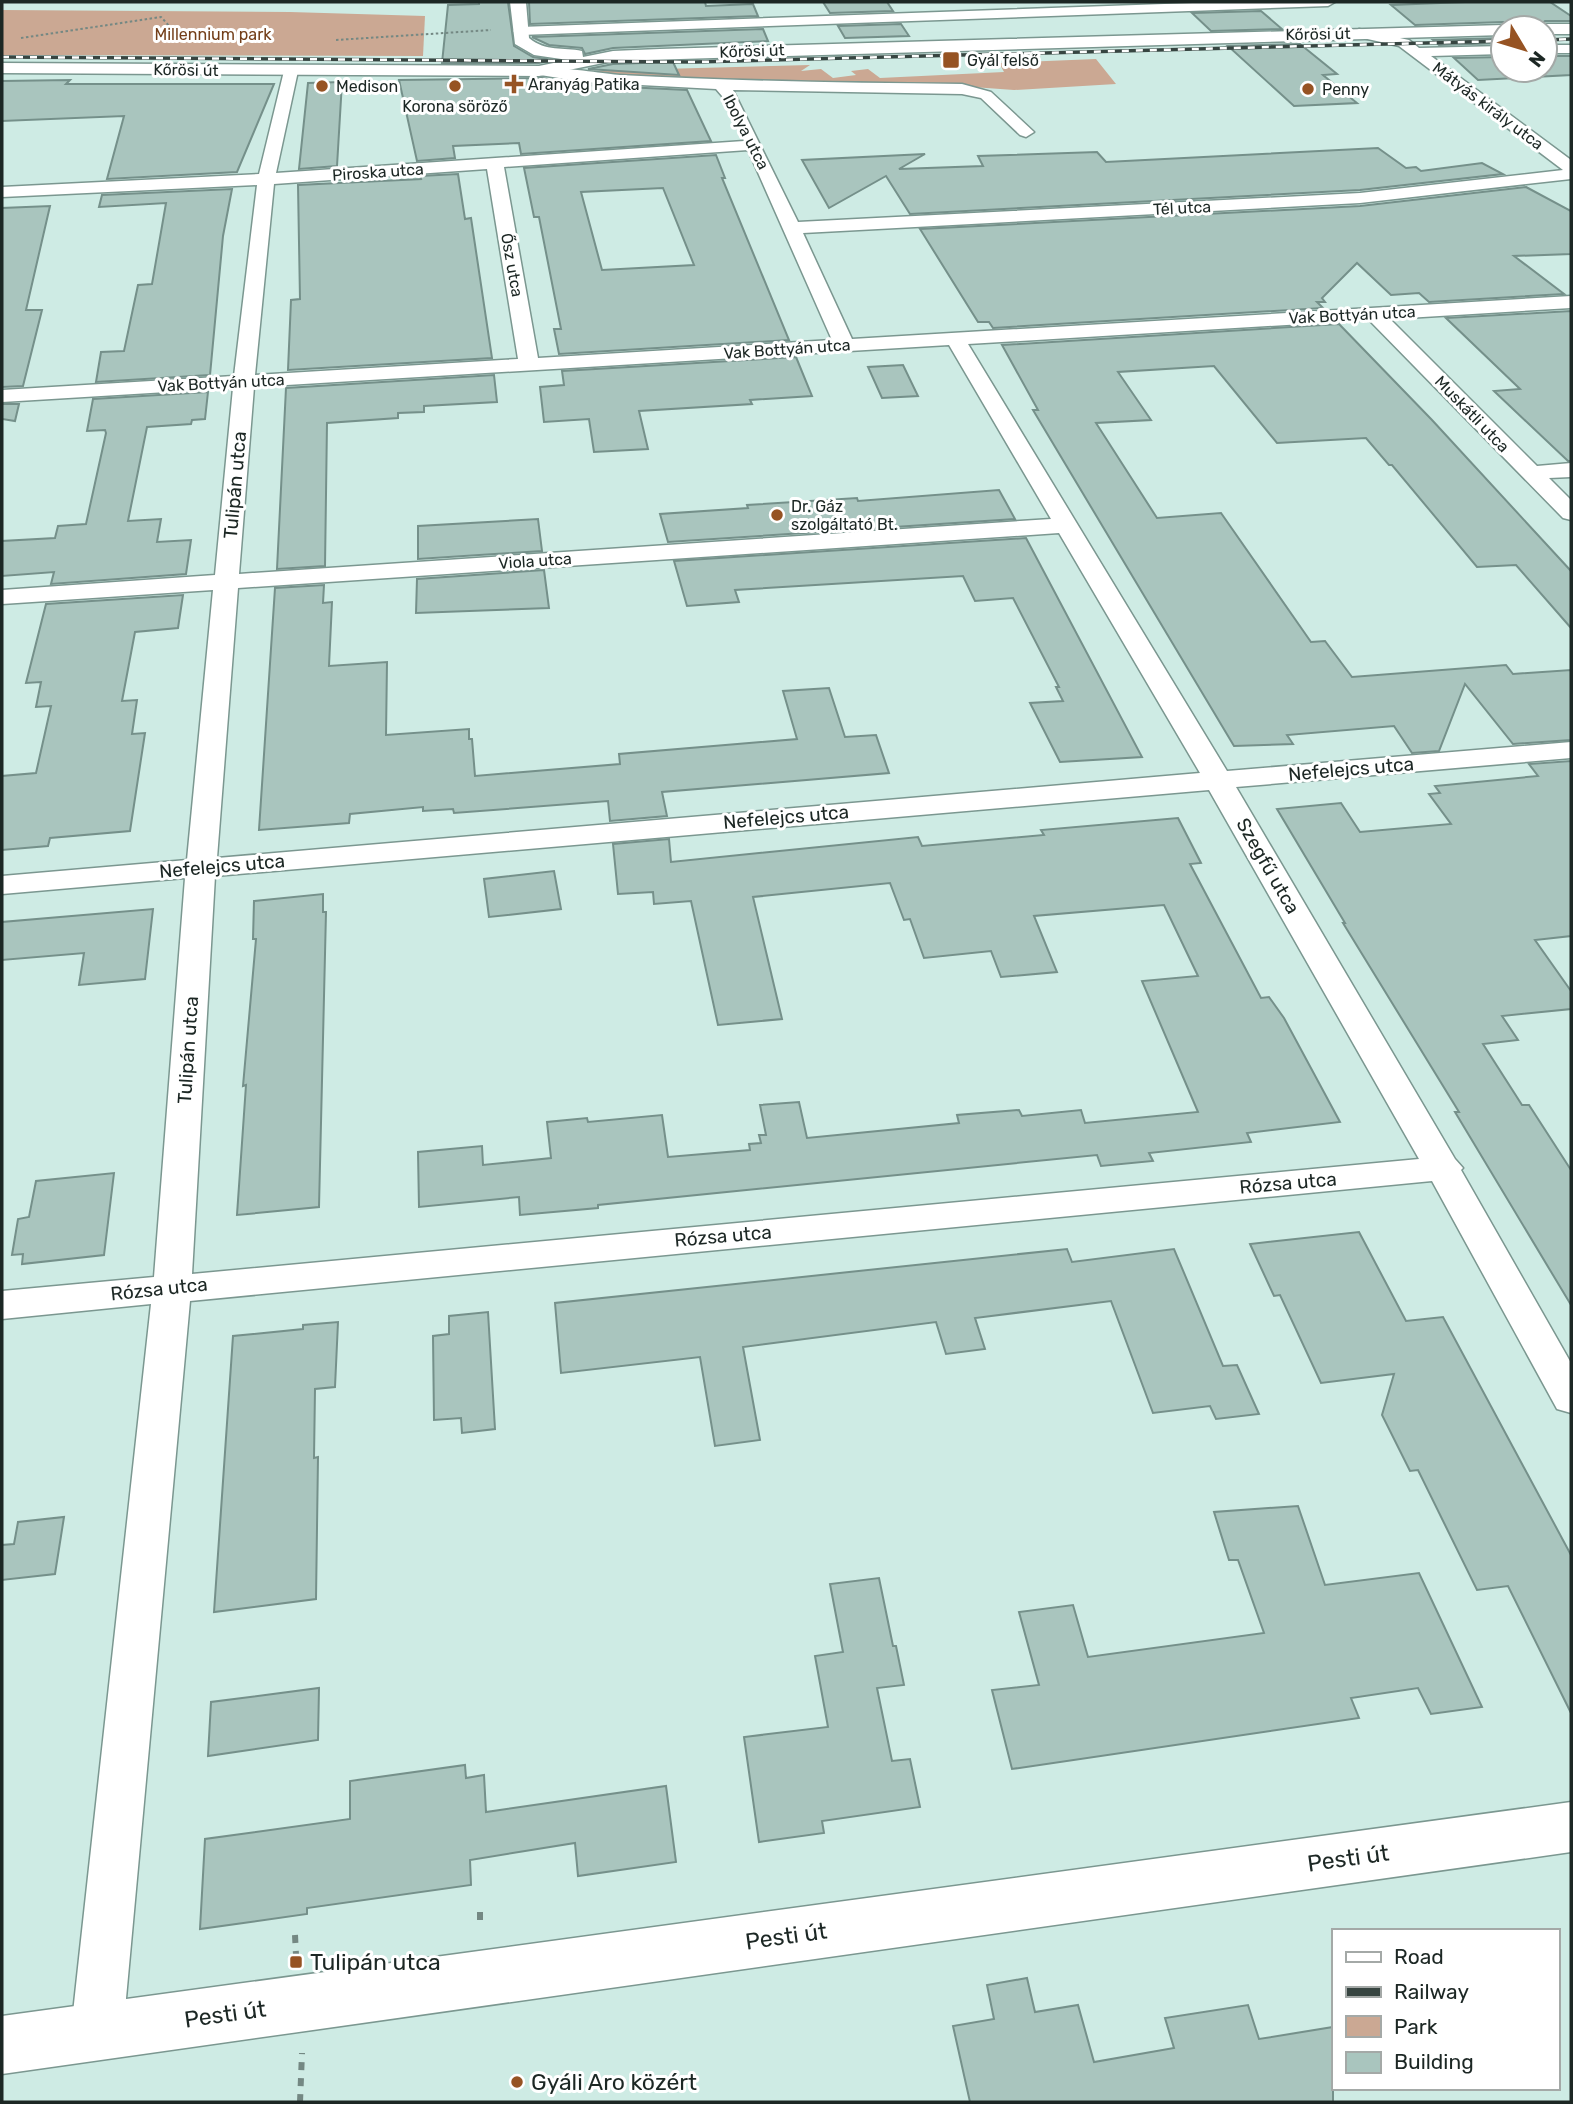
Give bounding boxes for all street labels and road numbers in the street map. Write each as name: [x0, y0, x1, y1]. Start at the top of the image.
street label: Kőrösi út: [1285, 24, 1351, 44]
street label: Kőrösi út: [719, 40, 785, 62]
street label: Mátyás király utca: [1429, 58, 1547, 154]
street label: Kőrösi út: [153, 60, 219, 80]
street label: Ibolya utca: [719, 91, 773, 173]
street label: Piroska utca: [332, 159, 424, 185]
street label: Tél utca: [1153, 197, 1211, 219]
street label: Ősz utca: [497, 231, 528, 298]
street label: Vak Bottyán utca: [1288, 302, 1416, 328]
street label: Vak Bottyán utca: [723, 335, 851, 363]
street label: Vak Bottyán utca: [157, 370, 285, 396]
street label: Muskátli utca: [1431, 372, 1513, 456]
street label: Tulipán utca: [219, 430, 251, 540]
street label: Viola utca: [498, 549, 572, 573]
street label: Nefelejcs utca: [1287, 752, 1415, 786]
street label: Nefelejcs utca: [722, 800, 850, 834]
street label: Szegfű utca: [1231, 814, 1305, 918]
street label: Nefelejcs utca: [158, 849, 286, 883]
street label: Tulipán utca: [173, 995, 203, 1105]
street label: Rózsa utca: [1238, 1167, 1338, 1199]
street label: Rózsa utca: [673, 1220, 773, 1252]
street label: Rózsa utca: [109, 1272, 209, 1306]
street label: Pesti út: [1305, 1838, 1391, 1878]
street label: Pesti út: [743, 1916, 829, 1956]
street label: Pesti út: [182, 1994, 268, 2034]

